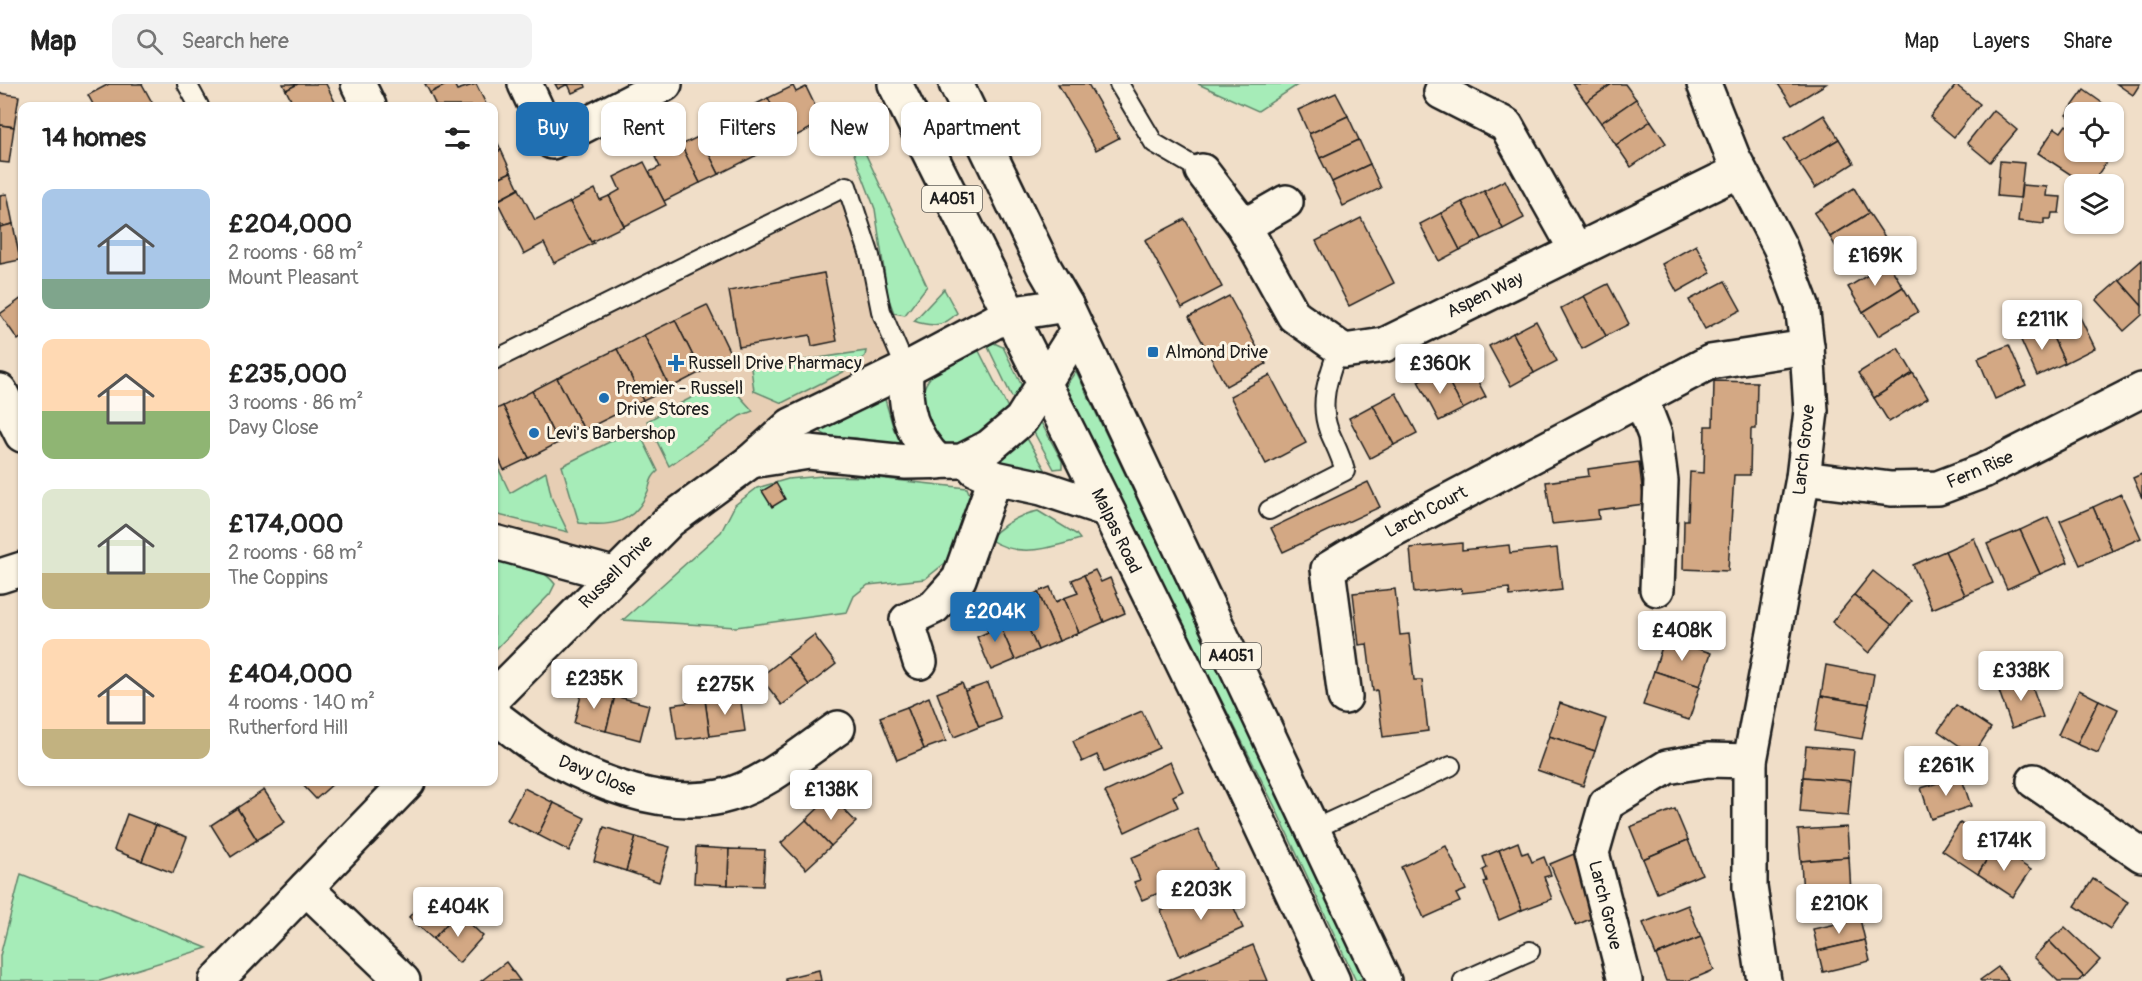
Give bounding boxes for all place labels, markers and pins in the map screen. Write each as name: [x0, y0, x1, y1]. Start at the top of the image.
pin: £169K: [1833, 236, 1917, 287]
pin: £211K: [2000, 300, 2084, 351]
place label: Almond Drive: [1165, 341, 1268, 364]
pin: £360K: [1398, 344, 1482, 395]
marker: Almond Drive: [1146, 345, 1160, 359]
place label: Russell Drive Pharmacy: [688, 352, 862, 375]
marker: Russell Drive Pharmacy: [669, 356, 683, 370]
place label: Premier - Russell Drive Stores: [616, 377, 743, 421]
marker: Premier - Russell Drive Stores: [597, 391, 611, 405]
place label: Levi's Barbershop: [546, 422, 676, 445]
marker: Levi's Barbershop: [527, 426, 541, 440]
pin: £204K: [953, 592, 1037, 643]
pin: £408K: [1640, 611, 1724, 662]
pin: £338K: [1979, 651, 2063, 702]
pin: £235K: [552, 659, 636, 710]
pin: £275K: [683, 665, 767, 716]
pin: £261K: [1904, 746, 1988, 797]
pin: £138K: [789, 770, 873, 821]
pin: £174K: [1962, 821, 2046, 872]
pin: £203K: [1159, 870, 1243, 921]
pin: £210K: [1797, 884, 1881, 935]
pin: £404K: [416, 887, 500, 938]

